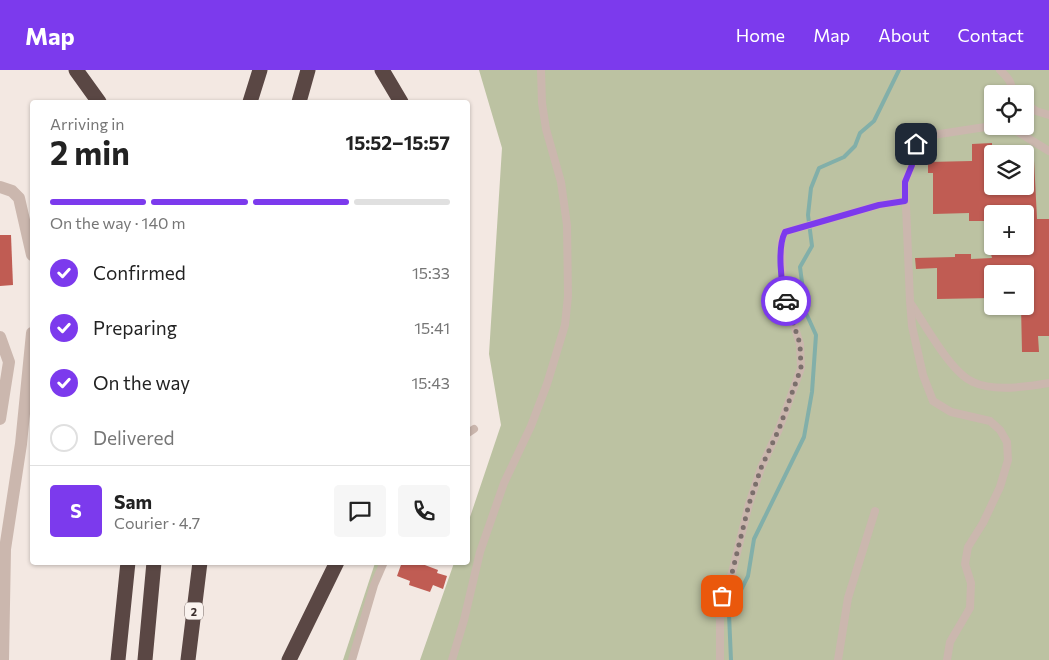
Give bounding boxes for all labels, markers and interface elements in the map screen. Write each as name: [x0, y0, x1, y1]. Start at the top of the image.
text: Map: [25, 21, 75, 50]
text: Home: [736, 24, 785, 46]
text: Map: [813, 24, 850, 46]
text: About: [878, 24, 930, 46]
text: Contact: [958, 24, 1024, 46]
map controls: [984, 85, 1034, 315]
button: locate: [984, 85, 1034, 135]
text: Arriving in: [50, 114, 124, 133]
pin: [895, 123, 937, 165]
icon: home: [902, 130, 930, 158]
text: 15:52–15:57: [346, 131, 450, 154]
text: 2 min: [50, 132, 130, 172]
button: layers: [984, 145, 1034, 195]
button: +: [984, 205, 1034, 255]
text: On the way · 140 m: [50, 213, 185, 232]
icon: check: [50, 259, 78, 287]
text: Confirmed: [93, 261, 186, 284]
text: 15:33: [412, 263, 450, 282]
button: −: [984, 265, 1034, 315]
courier: [761, 276, 811, 326]
icon: car: [772, 287, 800, 315]
icon: check: [50, 314, 78, 342]
text: Preparing: [93, 316, 177, 339]
text: 15:41: [414, 318, 450, 337]
icon: check: [50, 369, 78, 397]
text: On the way: [93, 371, 190, 394]
text: 15:43: [411, 373, 450, 392]
text: Delivered: [93, 426, 174, 449]
button: chat: [334, 485, 386, 537]
button: phone: [398, 485, 450, 537]
text: Sam: [114, 490, 152, 513]
text: S: [70, 499, 82, 522]
text: Courier · 4.7: [114, 513, 200, 532]
pin: [701, 575, 743, 617]
icon: bag: [708, 582, 736, 610]
road number: 2: [185, 602, 203, 620]

